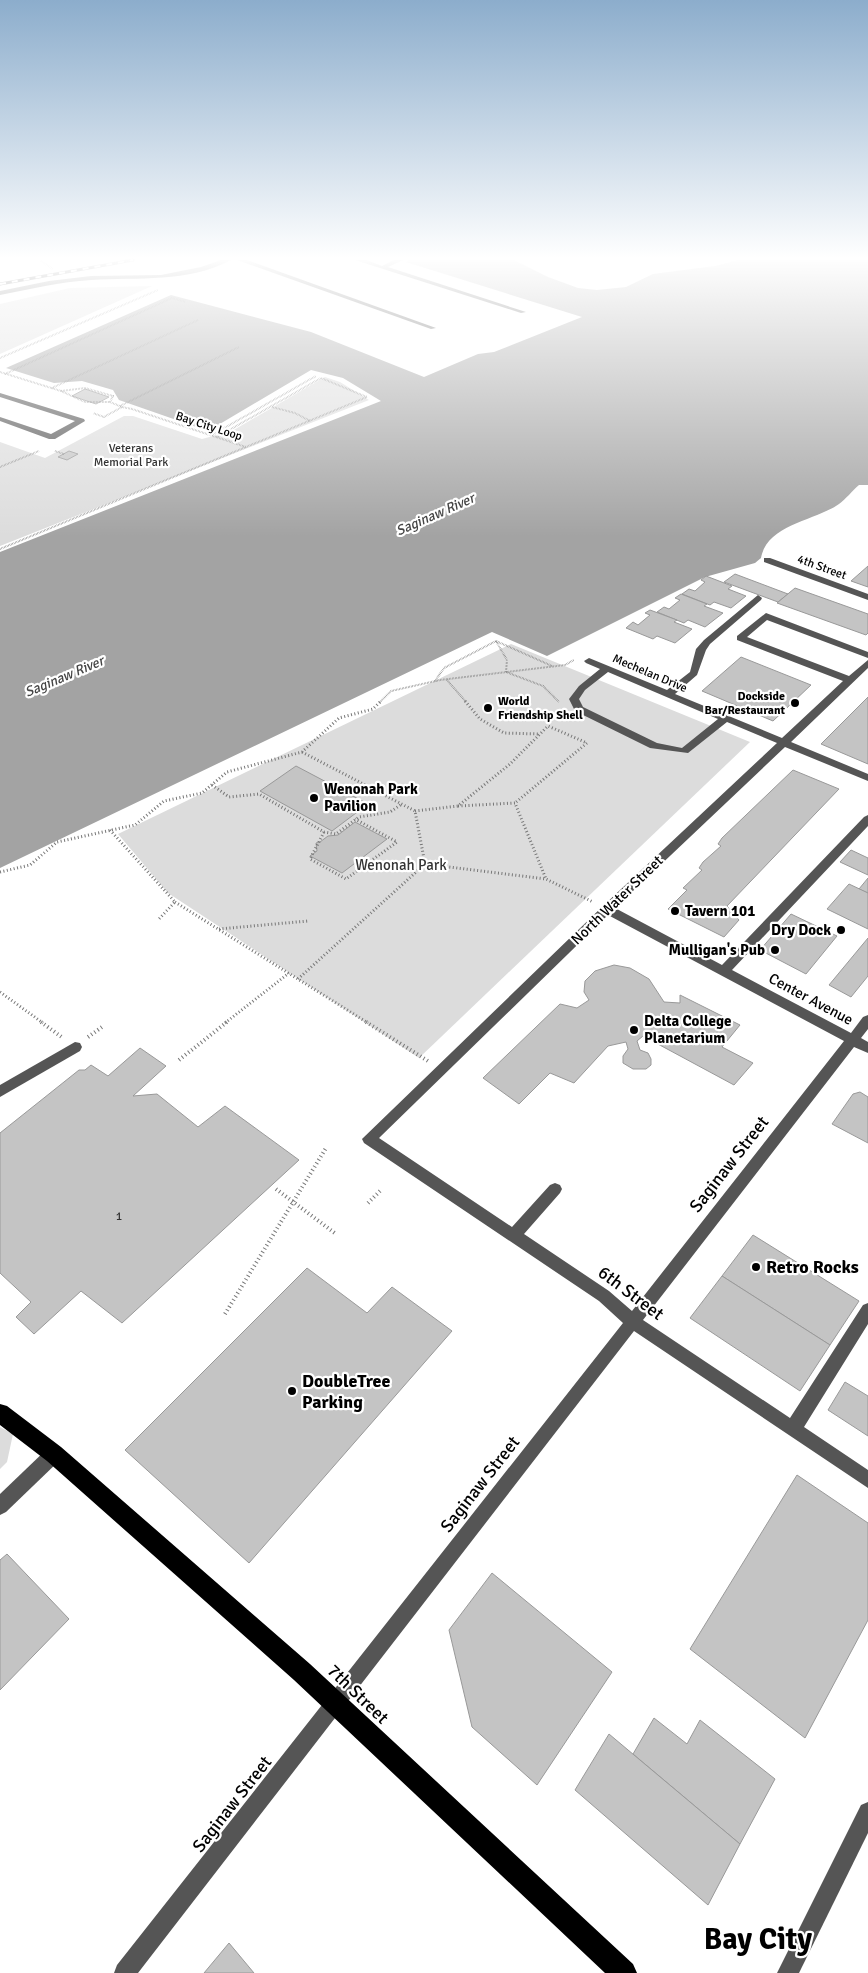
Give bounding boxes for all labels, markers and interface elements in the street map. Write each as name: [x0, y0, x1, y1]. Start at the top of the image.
street label: Bay City Loop: [174, 409, 244, 444]
park label: Veterans Memorial Park: [94, 441, 168, 470]
water label: Saginaw River: [393, 489, 479, 539]
street label: 4th Street: [795, 552, 848, 583]
water label: Saginaw River: [22, 651, 108, 701]
street label: Mechelan Drive: [610, 651, 689, 696]
place label: Dockside Bar/Restaurant: [704, 689, 786, 718]
place label: World Friendship Shell: [498, 694, 583, 723]
marker: Dockside Bar/Restaurant: [789, 697, 801, 709]
marker: World Friendship Shell: [482, 702, 494, 714]
place label: Wenonah Park Pavilion: [324, 780, 418, 815]
marker: Wenonah Park Pavilion: [308, 792, 320, 804]
street label: North Water Street: [567, 852, 667, 948]
park label: Wenonah Park: [355, 856, 447, 874]
place label: Tavern 101: [685, 902, 755, 920]
marker: Tavern 101: [669, 905, 681, 917]
place label: Dry Dock: [771, 921, 831, 939]
marker: Dry Dock: [835, 924, 847, 936]
place label: Mulligan's Pub: [668, 941, 765, 959]
marker: Mulligan's Pub: [769, 944, 781, 956]
street label: Center Avenue: [766, 969, 856, 1029]
place label: Delta College Planetarium: [644, 1012, 731, 1047]
marker: Delta College Planetarium: [628, 1024, 640, 1036]
street label: Saginaw Street: [685, 1112, 773, 1216]
house number: 1: [116, 1209, 122, 1224]
place label: Retro Rocks: [766, 1256, 859, 1278]
street label: 6th Street: [594, 1261, 668, 1325]
marker: Retro Rocks: [750, 1261, 762, 1273]
place label: DoubleTree Parking: [302, 1370, 390, 1413]
marker: DoubleTree Parking: [286, 1385, 298, 1397]
street label: Saginaw Street: [436, 1432, 524, 1536]
street label: 7th Street: [323, 1659, 393, 1729]
street label: Saginaw Street: [188, 1752, 276, 1856]
district label: Bay City: [704, 1921, 812, 1958]

